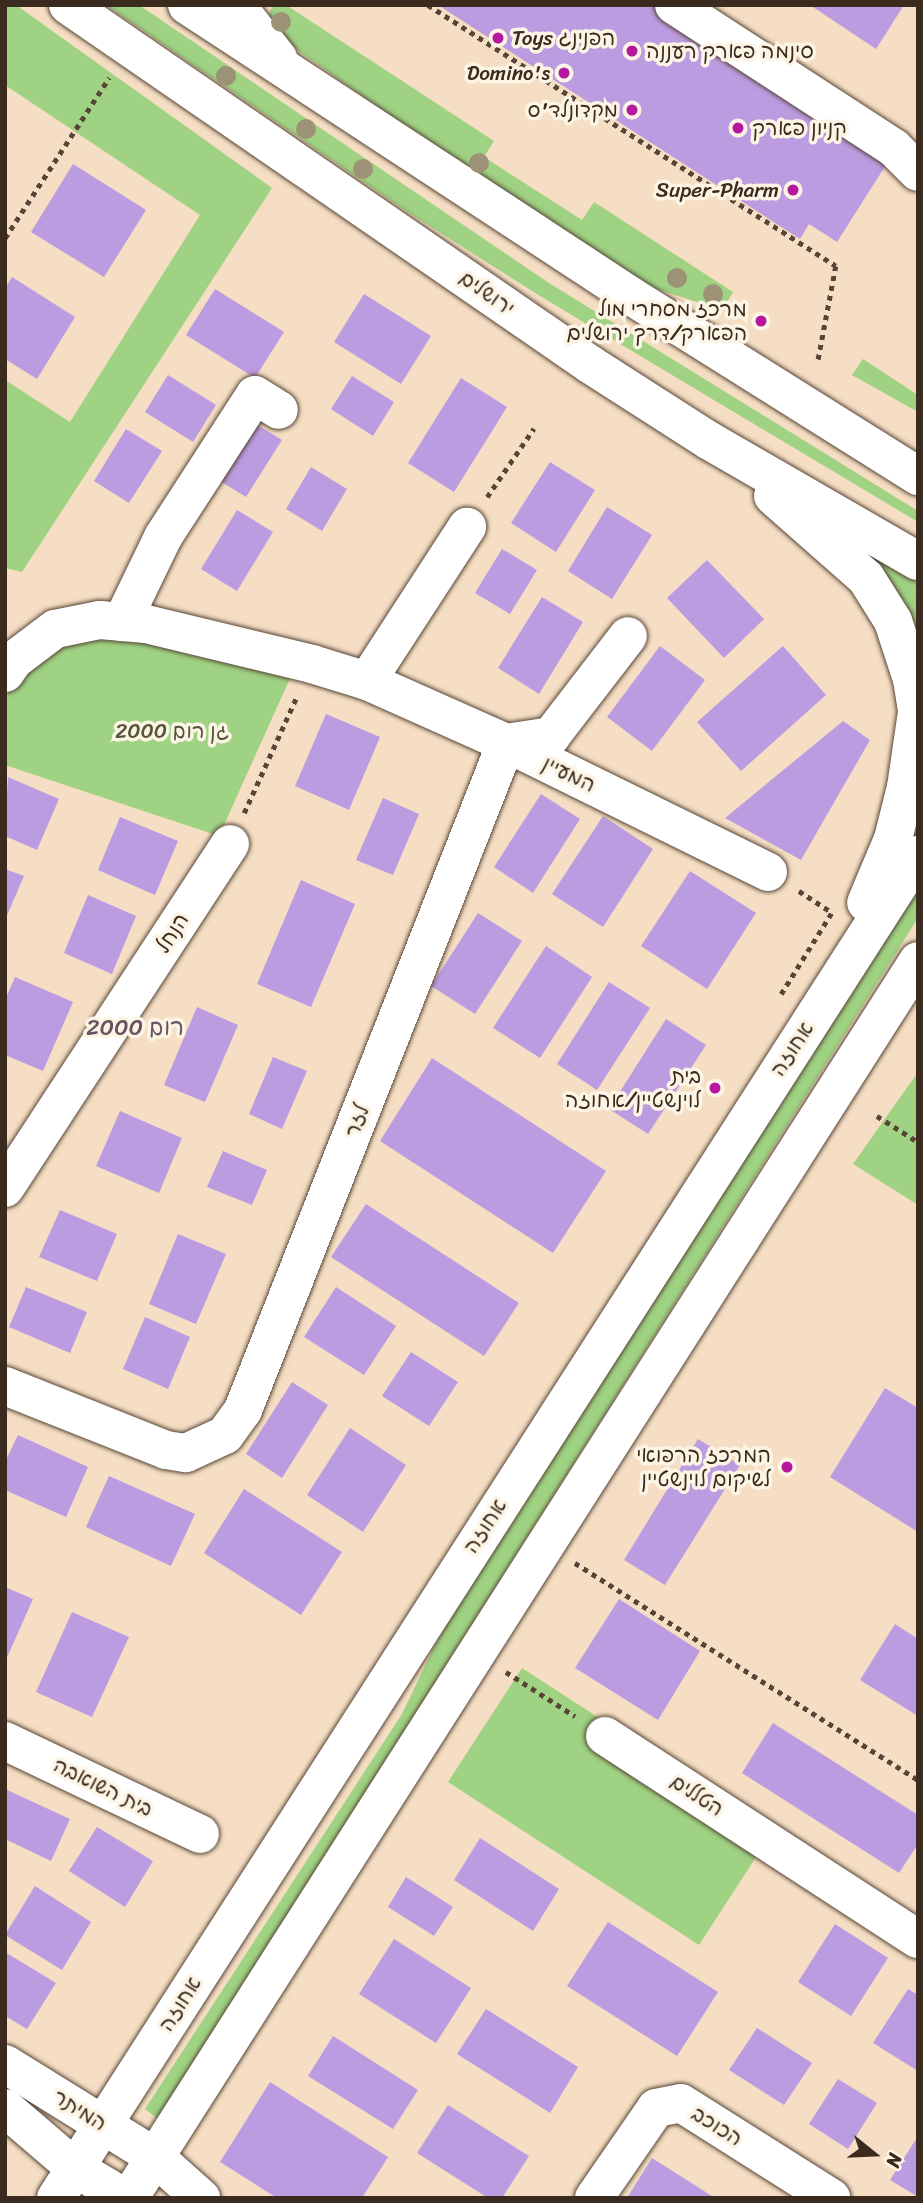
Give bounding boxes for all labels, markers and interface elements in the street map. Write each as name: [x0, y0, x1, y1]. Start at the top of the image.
place label: Toys הפנינג: [512, 25, 615, 51]
marker: Toys הפנינג: [490, 30, 506, 46]
place label: סינמה פארק רעננה: [646, 38, 814, 64]
marker: סינמה פארק רעננה: [624, 43, 640, 59]
place label: Domino's: [467, 60, 550, 86]
marker: Domino's: [556, 65, 572, 81]
place label: מקדונלד'ס: [527, 97, 618, 123]
marker: מקדונלד'ס: [624, 102, 640, 118]
place label: קניון פארק: [752, 115, 847, 141]
marker: קניון פארק: [730, 120, 746, 136]
place label: Super-Pharm: [656, 177, 779, 203]
marker: Super-Pharm: [785, 182, 801, 198]
street label: ירושלים: [455, 265, 519, 321]
place label: מרכז מסחרי מול הפארק/דרך ירושלים: [567, 296, 747, 346]
marker: מרכז מסחרי מול הפארק/דרך ירושלים: [753, 313, 769, 329]
park label: גן רום 2000: [115, 718, 229, 744]
street label: המעיין: [538, 750, 600, 798]
street label: הנחל: [150, 908, 194, 958]
district label: רום 2000: [86, 1014, 184, 1042]
street label: אחוזה: [765, 1017, 819, 1081]
place label: בית לוינשטיין/אחוזה: [565, 1063, 701, 1113]
marker: בית לוינשטיין/אחוזה: [707, 1080, 723, 1096]
street label: לזר: [339, 1101, 375, 1141]
place label: המרכז הרפואי לשיקום לוינשטיין: [636, 1442, 771, 1492]
marker: המרכז הרפואי לשיקום לוינשטיין: [777, 1457, 797, 1477]
street label: אחוזה: [458, 1494, 512, 1558]
street label: בית השואבה: [49, 1752, 157, 1822]
street label: הטללים: [666, 1769, 728, 1821]
street label: אחוזה: [153, 1972, 207, 2036]
street label: המיתר: [49, 2084, 111, 2136]
street label: הכוכב: [687, 2101, 747, 2151]
north arrow: [839, 2119, 909, 2189]
text: N: [877, 2149, 912, 2172]

